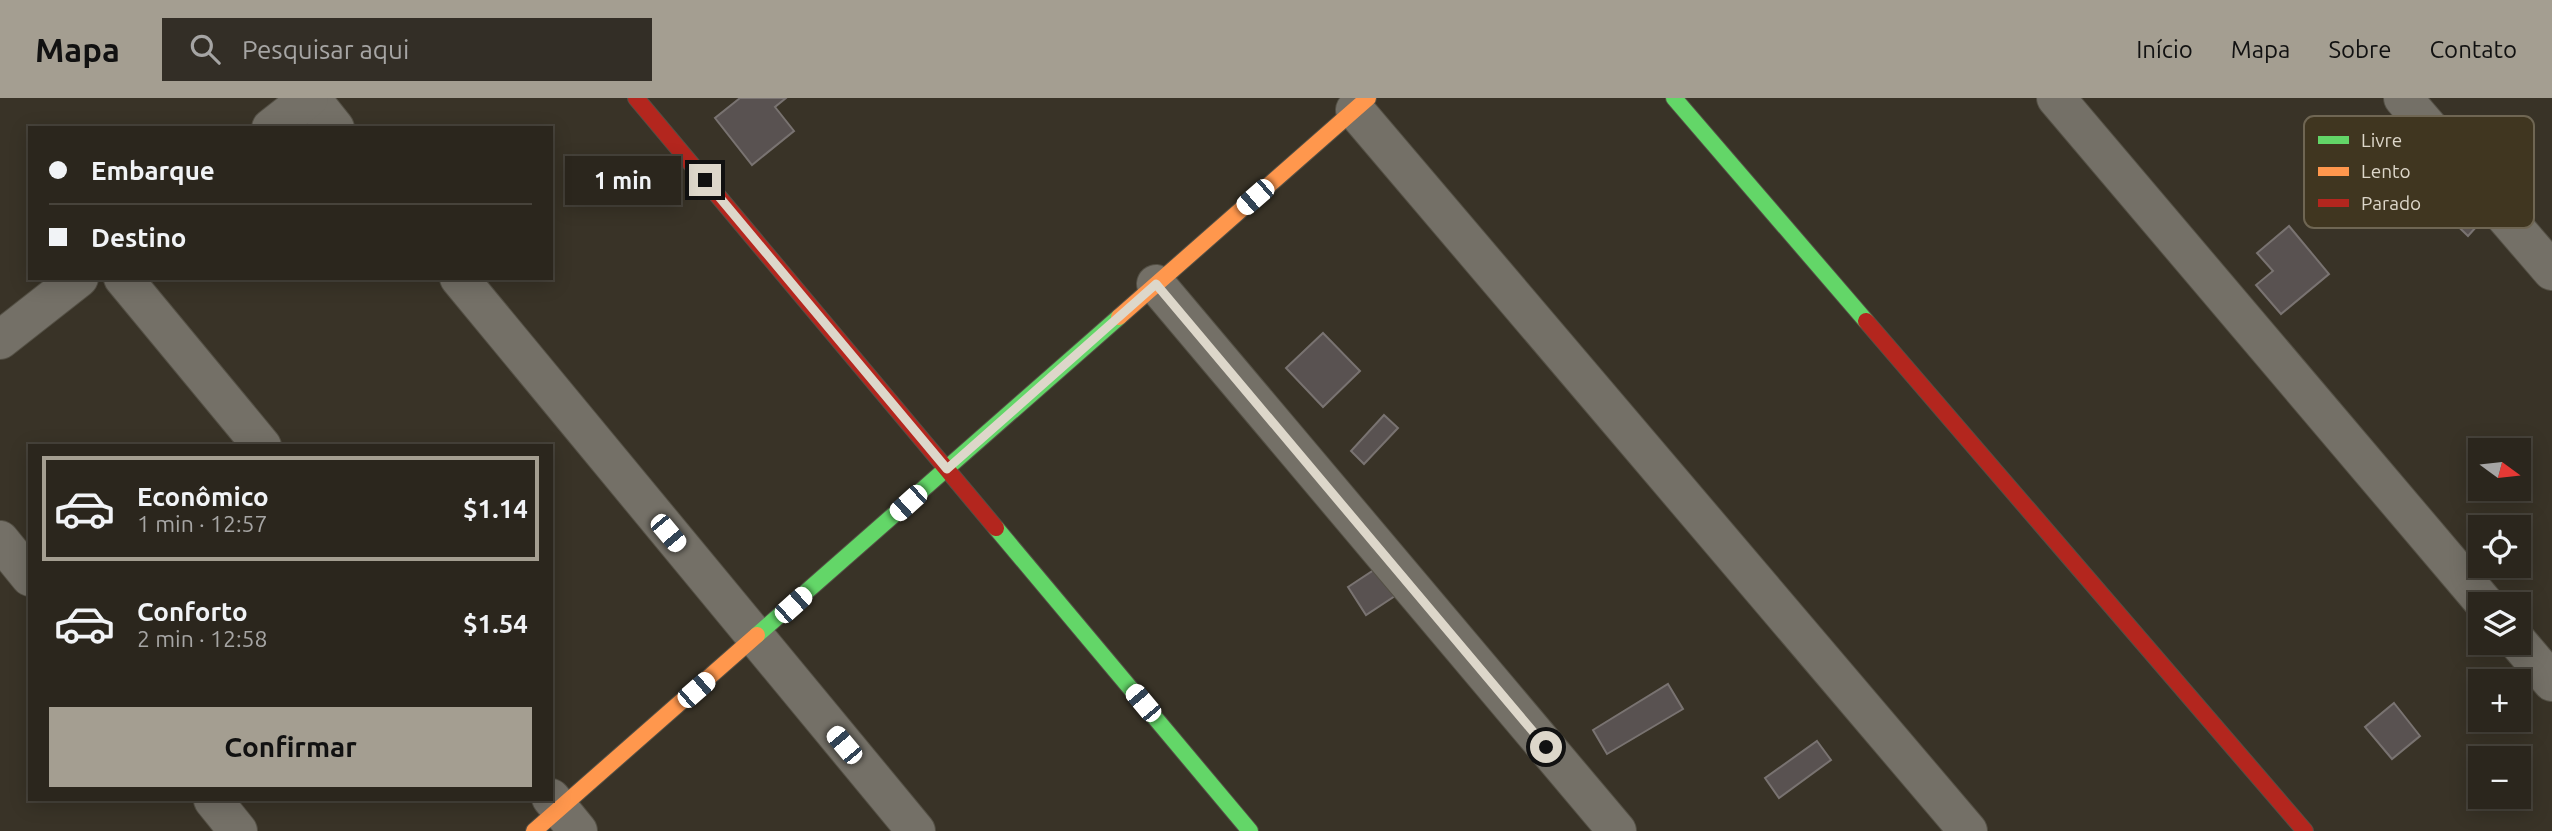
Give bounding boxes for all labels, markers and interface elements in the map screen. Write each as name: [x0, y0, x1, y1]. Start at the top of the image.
search box: [162, 18, 652, 81]
icon: search: [186, 30, 224, 68]
text: Mapa: [35, 31, 120, 68]
text: Pesquisar aqui: [242, 35, 409, 64]
text: Início: [2136, 36, 2193, 63]
text: Mapa: [2231, 36, 2290, 63]
text: Sobre: [2328, 36, 2391, 63]
text: Contato: [2429, 36, 2517, 63]
legend: [2304, 116, 2534, 228]
text: Livre: [2361, 129, 2402, 151]
callout: 1 min: [565, 155, 680, 204]
text: Embarque: [91, 156, 215, 185]
text: Lento: [2361, 160, 2411, 182]
route end: [689, 164, 721, 196]
text: 1 min: [594, 168, 652, 193]
car: [1233, 175, 1278, 219]
text: Parado: [2361, 192, 2421, 214]
text: Destino: [91, 223, 187, 252]
north arrow: [2468, 438, 2530, 500]
map controls: [2468, 438, 2531, 809]
icon: car: [53, 477, 116, 540]
car: [886, 481, 931, 525]
text: Econômico: [137, 482, 269, 511]
text: $1.14: [463, 494, 528, 523]
car: [647, 510, 690, 556]
text: 1 min · 12:57: [137, 511, 268, 536]
button: locate: [2468, 515, 2531, 578]
car: [771, 583, 816, 627]
icon: car: [53, 592, 116, 655]
button: layers: [2468, 592, 2531, 655]
text: Conforto: [137, 597, 248, 626]
text: $1.54: [463, 609, 528, 638]
text: 2 min · 12:58: [137, 626, 268, 651]
car: [674, 668, 719, 712]
button: +: [2468, 669, 2531, 732]
car: [1122, 680, 1165, 726]
button: Confirmar: [49, 707, 532, 787]
car: [823, 722, 866, 768]
route start: [1530, 731, 1562, 763]
button: −: [2468, 746, 2531, 809]

